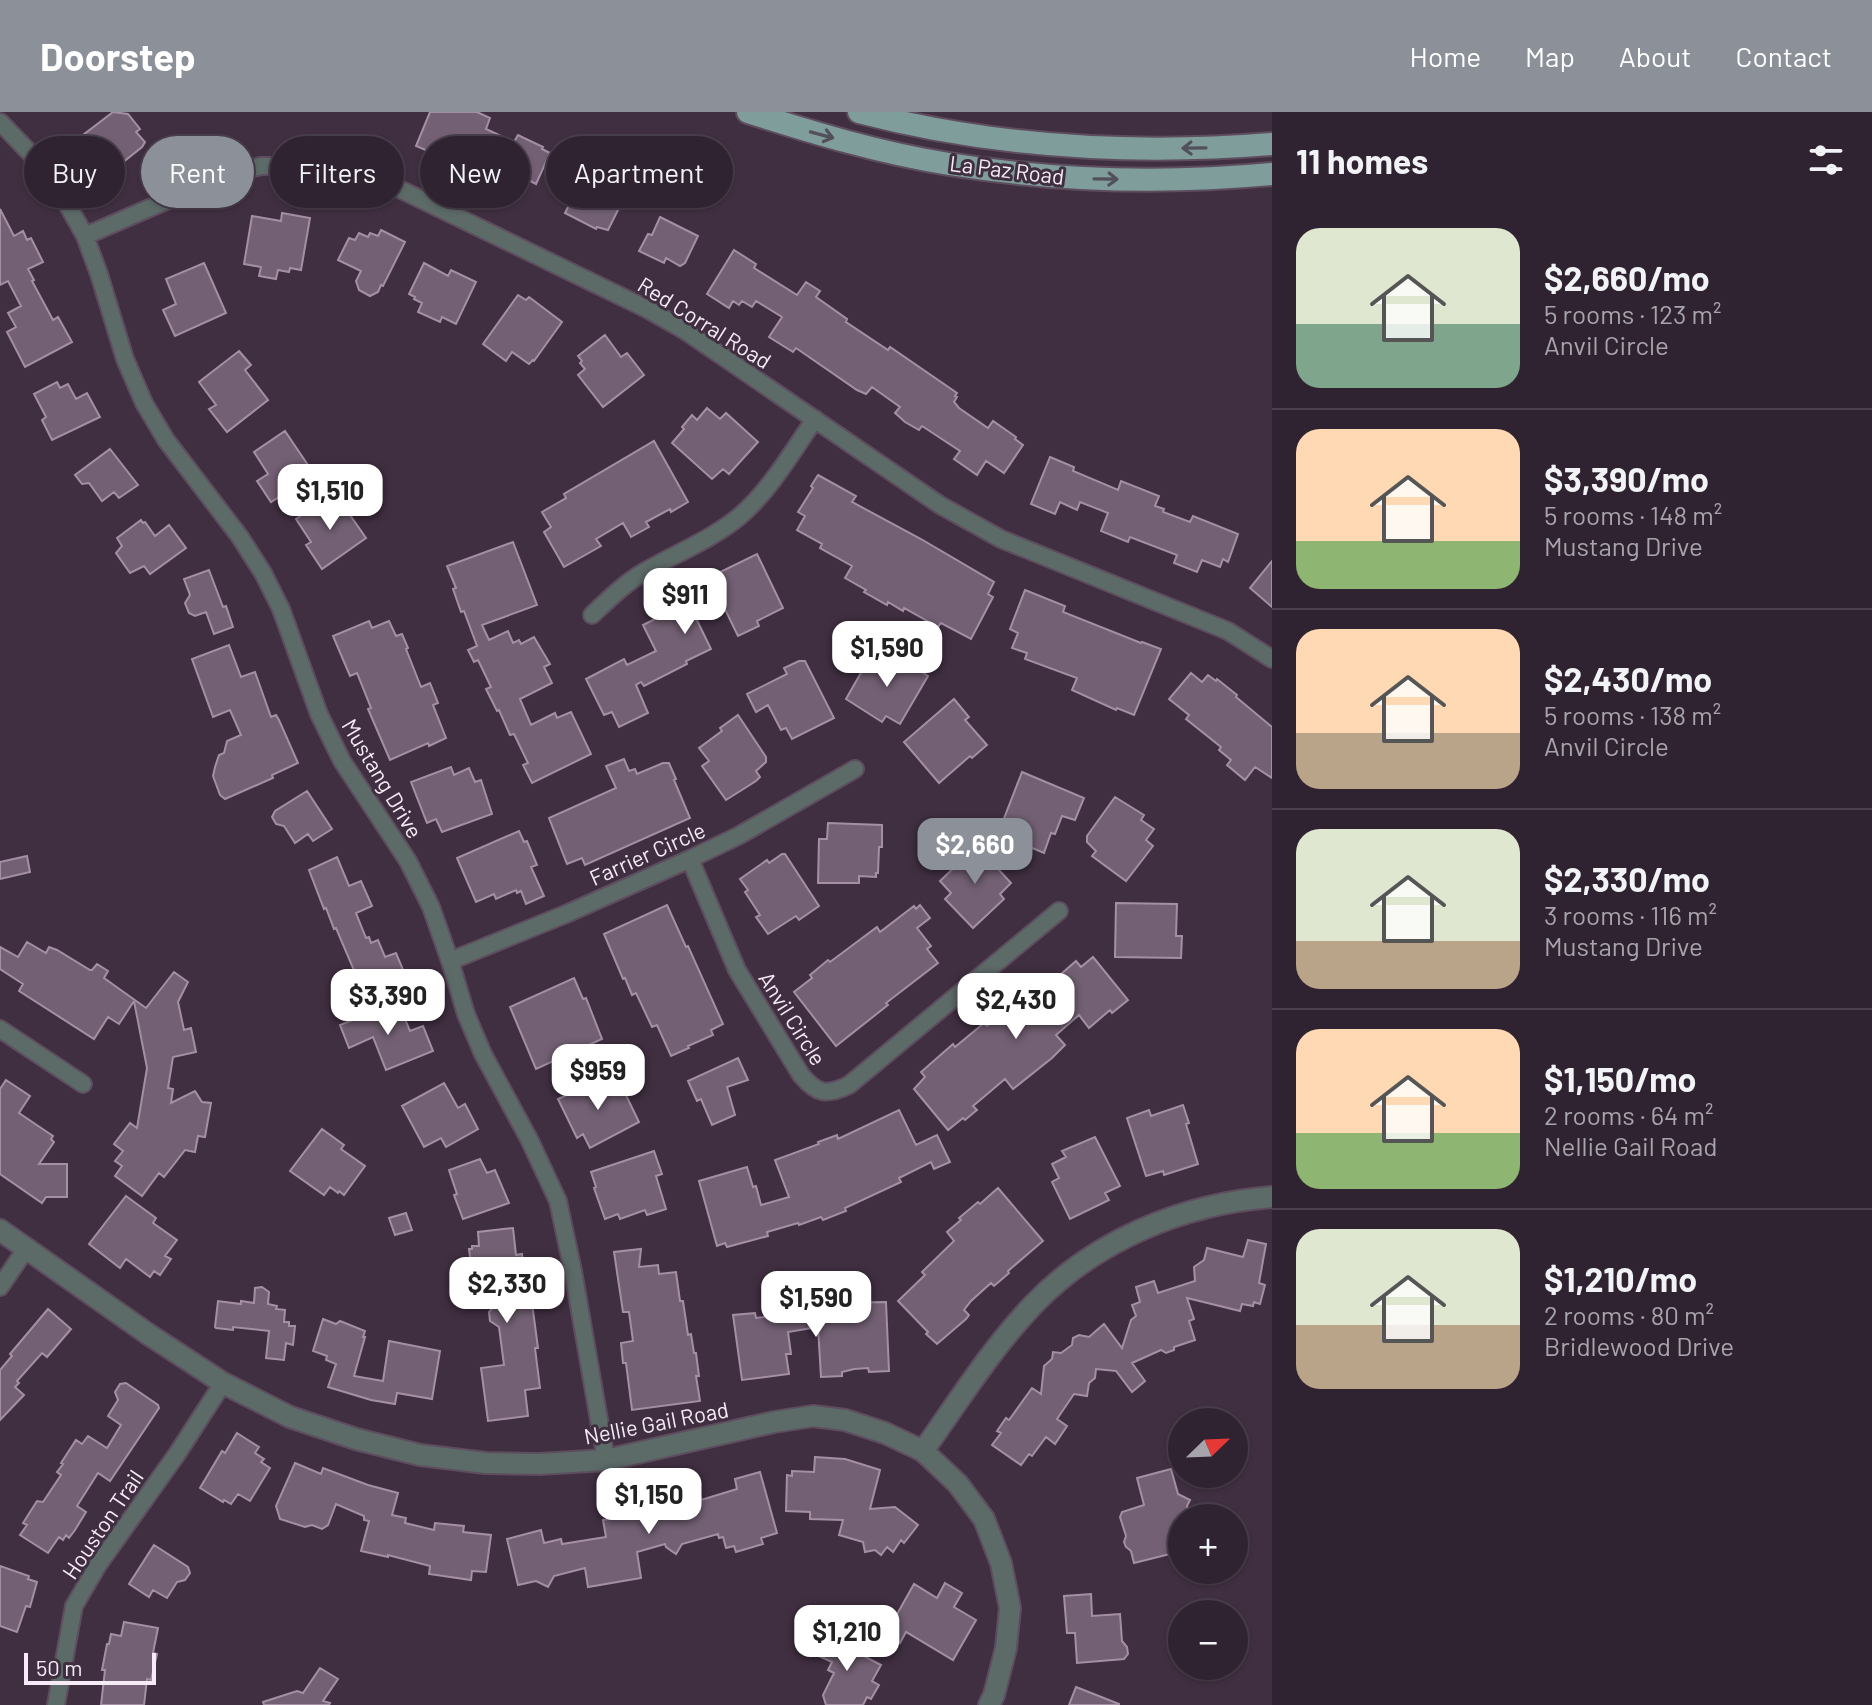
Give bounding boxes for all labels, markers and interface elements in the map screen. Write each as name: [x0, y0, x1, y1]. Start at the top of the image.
text: Doorstep: [40, 33, 196, 79]
text: Home: [1410, 39, 1481, 73]
text: Map: [1525, 39, 1575, 73]
text: About: [1619, 39, 1691, 73]
text: Contact: [1735, 39, 1832, 73]
one-way arrow: [809, 128, 835, 143]
chip: Buy: [24, 136, 125, 208]
chip: Rent: [141, 136, 254, 208]
chip: Filters: [270, 136, 404, 208]
chip: New: [420, 136, 530, 208]
chip: Apartment: [546, 136, 733, 208]
icon: filters: [1804, 138, 1848, 182]
one-way arrow: [1181, 140, 1208, 156]
text: 11 homes: [1296, 140, 1428, 181]
street label: La Paz Road: [948, 149, 1066, 189]
one-way arrow: [1092, 171, 1119, 187]
text: $2,660/mo: [1544, 257, 1710, 298]
icon: home: [1360, 260, 1456, 356]
street label: Red Corral Road: [634, 271, 776, 373]
text: 5 rooms · 123 m²: [1544, 298, 1722, 329]
text: Anvil Circle: [1544, 329, 1669, 360]
text: $3,390/mo: [1544, 458, 1709, 499]
icon: home: [1360, 461, 1456, 557]
pin: $1,510: [265, 464, 395, 532]
text: $1,510: [296, 474, 364, 505]
text: 5 rooms · 148 m²: [1544, 499, 1722, 530]
text: Mustang Drive: [1544, 530, 1703, 561]
pin: $911: [638, 568, 732, 636]
text: $911: [662, 578, 708, 609]
pin: $1,590: [822, 621, 952, 689]
text: $1,590: [850, 631, 924, 662]
text: $2,430/mo: [1544, 658, 1712, 699]
icon: home: [1360, 661, 1456, 757]
text: 5 rooms · 138 m²: [1544, 699, 1721, 730]
street label: Mustang Drive: [337, 714, 429, 842]
text: Anvil Circle: [1544, 730, 1669, 761]
street label: Farrier Circle: [585, 816, 709, 890]
pin: $2,660: [910, 818, 1040, 886]
text: $2,660: [935, 828, 1015, 859]
text: $2,330/mo: [1544, 858, 1710, 899]
icon: home: [1360, 861, 1456, 957]
text: 3 rooms · 116 m²: [1544, 899, 1717, 930]
text: Mustang Drive: [1544, 930, 1703, 961]
street label: Anvil Circle: [754, 966, 832, 1070]
pin: $3,390: [323, 969, 453, 1037]
pin: $2,430: [951, 973, 1081, 1041]
text: $3,390: [349, 979, 427, 1010]
text: $2,430: [976, 983, 1056, 1014]
pin: $959: [551, 1044, 645, 1112]
text: $959: [570, 1054, 626, 1085]
text: $1,150/mo: [1544, 1058, 1697, 1099]
icon: home: [1360, 1061, 1456, 1157]
text: 2 rooms · 64 m²: [1544, 1099, 1714, 1130]
text: Nellie Gail Road: [1544, 1130, 1717, 1161]
pin: $2,330: [442, 1257, 572, 1325]
text: $1,210/mo: [1544, 1258, 1697, 1299]
icon: home: [1360, 1261, 1456, 1357]
text: $2,330: [467, 1267, 547, 1298]
pin: $1,590: [751, 1271, 881, 1339]
text: $1,590: [779, 1281, 853, 1312]
text: 2 rooms · 80 m²: [1544, 1299, 1714, 1330]
text: Bridlewood Drive: [1544, 1330, 1734, 1361]
street label: Nellie Gail Road: [581, 1395, 731, 1449]
north arrow: [1168, 1408, 1248, 1488]
map controls: [1168, 1408, 1248, 1680]
street label: Houston Trail: [56, 1465, 148, 1583]
pin: $1,150: [584, 1468, 714, 1536]
text: $1,150: [614, 1478, 684, 1509]
button: +: [1168, 1504, 1248, 1584]
button: −: [1168, 1600, 1248, 1680]
pin: $1,210: [782, 1605, 912, 1673]
text: $1,210: [812, 1615, 882, 1646]
scale bar: [24, 1649, 156, 1685]
text: 50 m: [36, 1654, 82, 1680]

